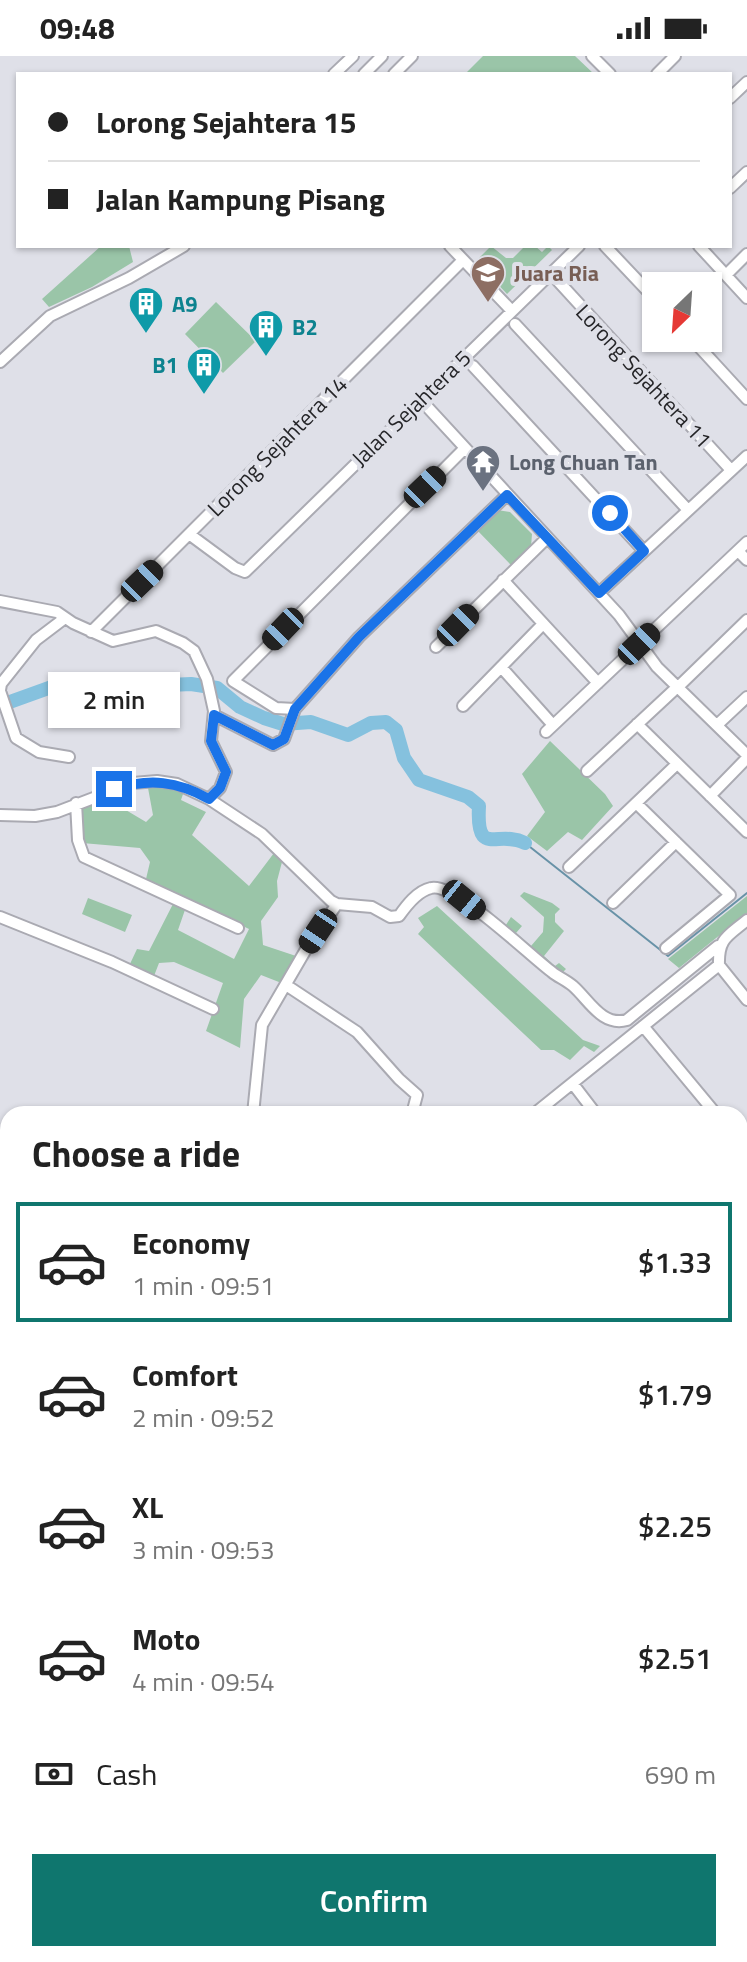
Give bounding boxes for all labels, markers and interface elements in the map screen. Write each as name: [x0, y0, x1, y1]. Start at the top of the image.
text: 09:48: [40, 5, 115, 51]
text: Lorong Sejahtera 15: [96, 99, 357, 145]
text: Jalan Kampung Pisang: [96, 176, 385, 222]
school or university icon: Juara Ria: [469, 254, 507, 304]
place label: Juara Ria: [514, 256, 599, 290]
north arrow: [642, 272, 722, 352]
map controls: [642, 272, 722, 352]
building icon: A9: [127, 285, 165, 335]
place label: A9: [172, 287, 198, 321]
street label: Lorong Sejahtera 11: [568, 296, 720, 456]
building icon: B2: [247, 308, 285, 358]
place label: B2: [292, 310, 318, 344]
street label: Jalan Sejahtera 5: [343, 342, 479, 474]
building icon: B1: [185, 346, 223, 396]
place label: B1: [152, 348, 178, 382]
street label: Lorong Sejahtera 14: [199, 368, 355, 524]
temple icon: Long Chuan Tan: [464, 443, 502, 493]
place label: Long Chuan Tan: [509, 445, 658, 479]
car: [399, 462, 451, 512]
route start: [592, 495, 628, 531]
car: [116, 556, 168, 606]
car: [433, 600, 483, 650]
car: [258, 603, 308, 655]
car: [613, 619, 665, 669]
callout: 2 min: [48, 673, 180, 729]
text: 2 min: [83, 680, 145, 719]
route end: [96, 771, 132, 807]
car: [438, 876, 490, 924]
car: [295, 904, 341, 958]
text: Choose a ride: [32, 1126, 240, 1181]
text: Economy: [132, 1220, 250, 1266]
icon: car: [36, 1226, 108, 1298]
text: $1.33: [638, 1239, 712, 1285]
text: 1 min · 09:51: [132, 1266, 275, 1305]
text: Comfort: [132, 1352, 238, 1398]
icon: car: [36, 1358, 108, 1430]
text: $1.79: [638, 1371, 712, 1417]
text: 2 min · 09:52: [132, 1398, 275, 1437]
text: XL: [132, 1484, 163, 1530]
icon: car: [36, 1490, 108, 1562]
text: $2.25: [638, 1503, 712, 1549]
text: 3 min · 09:53: [132, 1530, 275, 1569]
text: Moto: [132, 1616, 200, 1662]
icon: car: [36, 1622, 108, 1694]
text: $2.51: [638, 1635, 712, 1681]
text: 4 min · 09:54: [132, 1662, 275, 1701]
text: Cash: [96, 1751, 157, 1797]
icon: cash: [32, 1752, 76, 1796]
text: 690 m: [645, 1755, 716, 1794]
button: Confirm: [32, 1854, 716, 1946]

